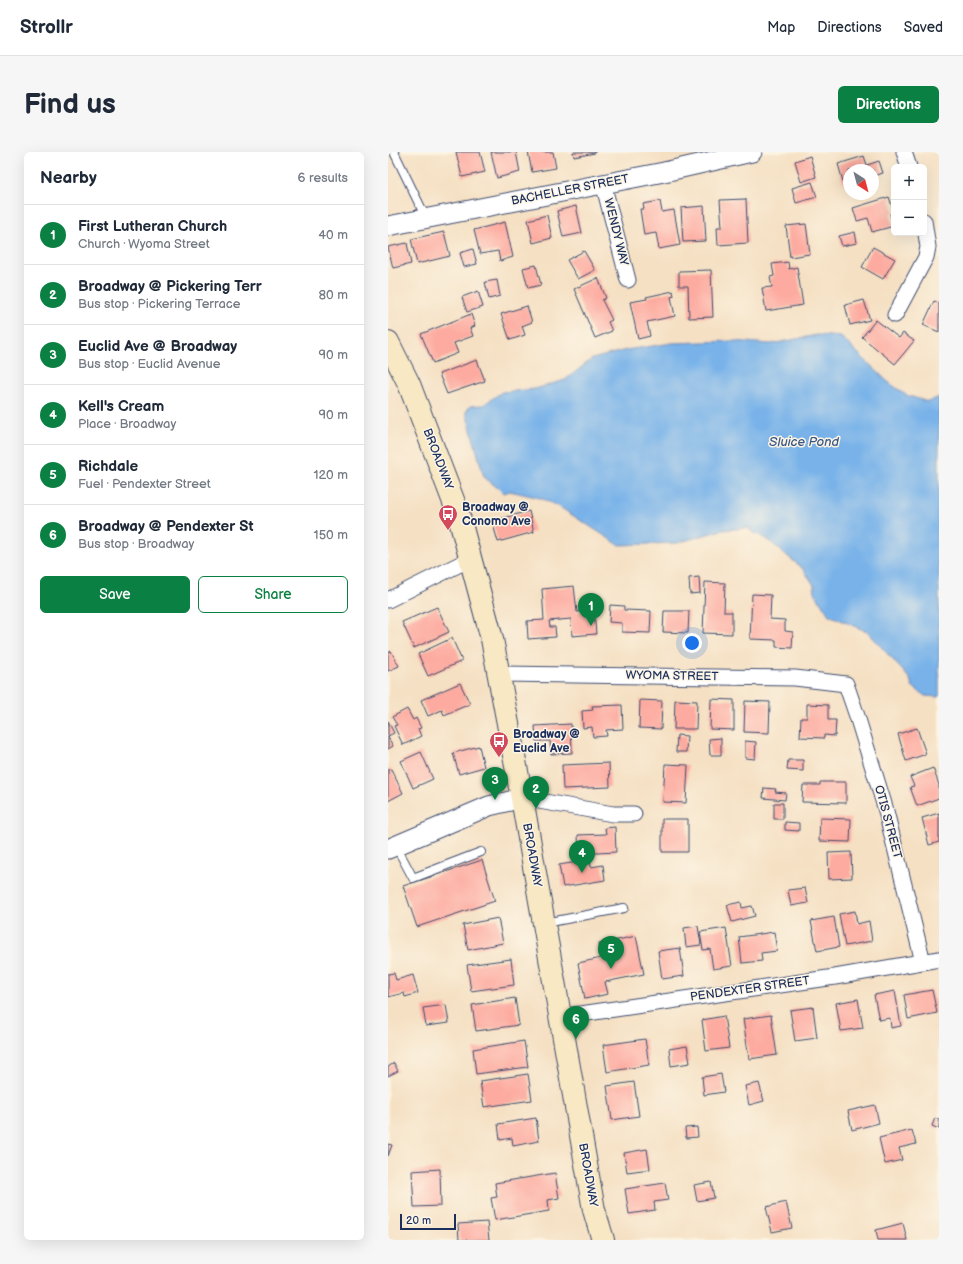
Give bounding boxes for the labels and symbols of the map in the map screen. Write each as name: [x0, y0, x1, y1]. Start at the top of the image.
north arrow: [843, 164, 879, 200]
street label: BACHELLER STREET: [510, 171, 631, 209]
street label: WENDY WAY: [600, 197, 632, 268]
street label: BROADWAY: [419, 426, 457, 493]
water label: Sluice Pond: [769, 434, 840, 450]
place label: Broadway @ Conomo Ave: [462, 500, 531, 529]
bus stop icon: Broadway @ Conomo Ave: [437, 503, 459, 531]
pin: 1: [578, 593, 604, 626]
your location: [682, 633, 702, 653]
street label: WYOMA STREET: [625, 668, 719, 684]
place label: Broadway @ Euclid Ave: [513, 727, 580, 756]
bus stop icon: Broadway @ Euclid Ave: [488, 730, 510, 758]
pin: 3: [482, 767, 508, 800]
pin: 2: [523, 776, 549, 809]
street label: OTIS STREET: [871, 784, 905, 861]
street label: BROADWAY: [519, 822, 545, 889]
pin: 4: [569, 840, 595, 873]
pin: 5: [598, 936, 624, 969]
street label: PENDEXTER STREET: [689, 973, 811, 1005]
pin: 6: [563, 1006, 589, 1039]
street label: BROADWAY: [575, 1142, 601, 1209]
scale bar: [400, 1212, 456, 1231]

